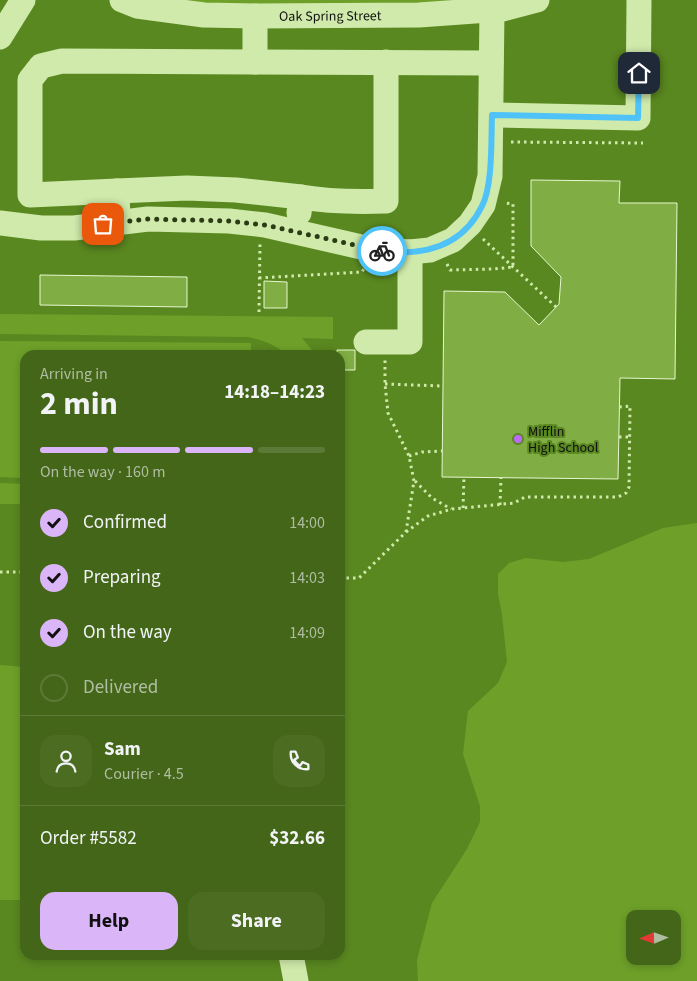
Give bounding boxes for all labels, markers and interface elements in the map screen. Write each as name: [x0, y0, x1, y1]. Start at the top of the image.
street label: Oak Spring Street: [279, 6, 382, 27]
pin: [618, 52, 660, 94]
icon: home: [625, 59, 653, 87]
pin: [82, 203, 124, 245]
icon: bag: [89, 210, 117, 238]
courier: [357, 226, 407, 276]
icon: bike: [368, 237, 396, 265]
text: Arriving in: [40, 363, 108, 385]
text: 14:18–14:23: [224, 379, 325, 406]
text: 2 min: [40, 381, 118, 427]
place label: Mifflin High School: [528, 422, 599, 458]
marker: Mifflin High School: [512, 433, 524, 445]
text: On the way · 160 m: [40, 461, 165, 483]
icon: check: [40, 509, 68, 537]
text: Confirmed: [83, 509, 167, 536]
text: 14:00: [289, 512, 325, 534]
icon: check: [40, 564, 68, 592]
text: Preparing: [83, 564, 161, 591]
text: 14:03: [289, 567, 325, 589]
icon: check: [40, 619, 68, 647]
text: On the way: [83, 619, 172, 646]
text: 14:09: [289, 622, 325, 644]
text: Delivered: [83, 674, 158, 701]
button: person: [40, 735, 92, 787]
button: phone: [273, 735, 325, 787]
text: Sam: [104, 736, 141, 763]
text: Courier · 4.5: [104, 763, 184, 785]
text: Order #5582: [40, 825, 137, 852]
text: $32.66: [269, 825, 325, 852]
button: Help: [40, 892, 178, 950]
button: Share: [188, 892, 325, 950]
north arrow: [626, 910, 681, 965]
map controls: [626, 910, 681, 965]

